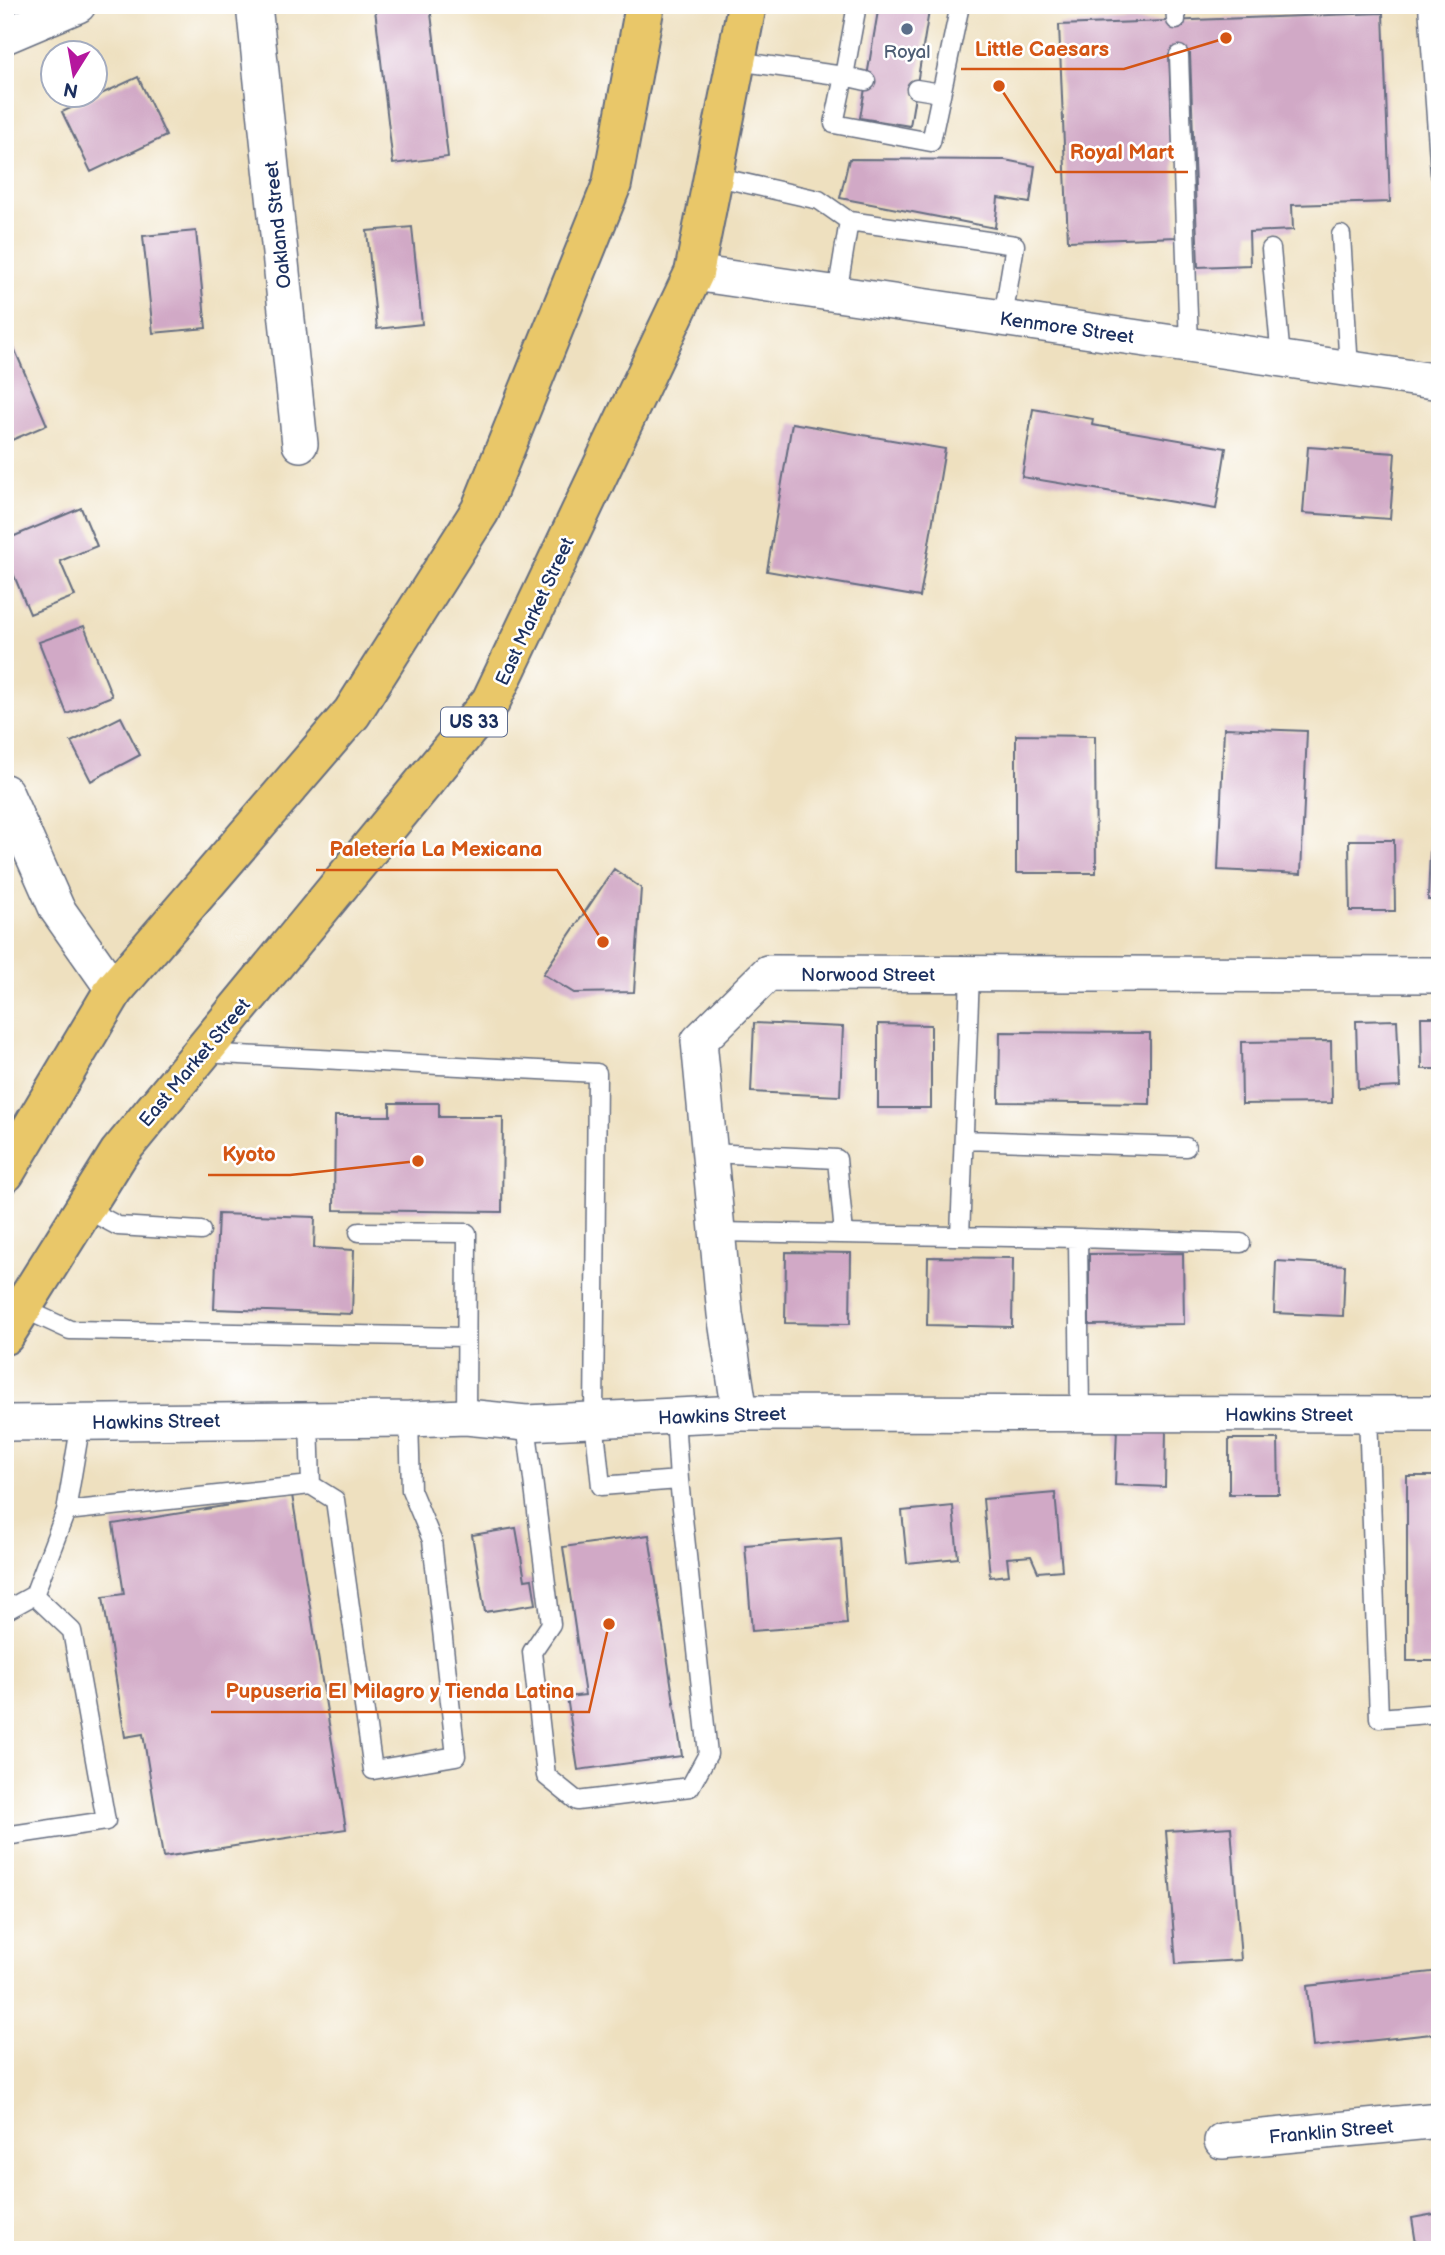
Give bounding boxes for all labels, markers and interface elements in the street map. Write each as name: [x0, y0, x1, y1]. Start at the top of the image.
marker: Royal: [899, 21, 915, 37]
callout: Little Caesars: [961, 27, 1124, 69]
text: Little Caesars: [975, 37, 1109, 62]
north arrow: [38, 38, 108, 108]
place label: Royal: [883, 41, 931, 64]
text: N: [62, 77, 80, 102]
callout: Royal Mart: [1056, 130, 1188, 172]
text: Royal Mart: [1070, 140, 1174, 165]
street label: Oakland Street: [260, 160, 297, 290]
street label: Kenmore Street: [998, 308, 1135, 349]
street label: East Market Street: [491, 534, 580, 689]
road number: US 33: [441, 708, 507, 736]
callout: Paletería La Mexicana: [316, 828, 557, 870]
text: Paletería La Mexicana: [330, 837, 542, 862]
street label: Norwood Street: [801, 964, 935, 987]
street label: East Market Street: [135, 994, 256, 1132]
callout: Kyoto: [208, 1133, 290, 1175]
text: Kyoto: [222, 1142, 276, 1167]
street label: Hawkins Street: [658, 1403, 787, 1430]
street label: Hawkins Street: [1225, 1404, 1353, 1427]
street label: Hawkins Street: [92, 1410, 220, 1435]
callout: Pupuseria El Milagro y Tienda Latina: [211, 1670, 589, 1712]
text: Pupuseria El Milagro y Tienda Latina: [225, 1679, 575, 1704]
street label: Franklin Street: [1268, 2116, 1395, 2149]

